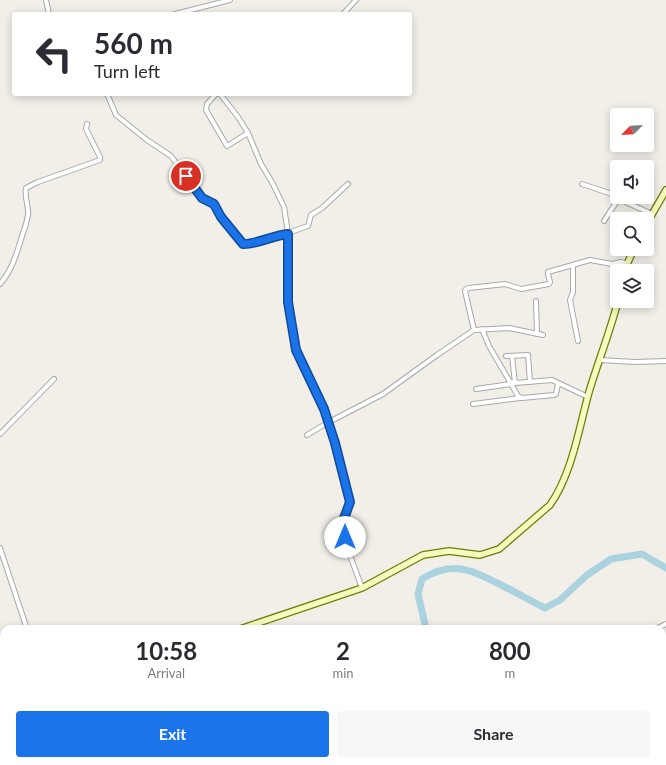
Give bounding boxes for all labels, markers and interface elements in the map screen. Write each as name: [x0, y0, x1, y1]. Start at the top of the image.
text: 560 m: [94, 26, 173, 60]
icon: left: [28, 28, 80, 80]
text: Turn left: [94, 60, 160, 82]
north arrow: [610, 108, 654, 152]
map controls: [610, 108, 654, 308]
pin: [169, 159, 203, 193]
button: sound: [610, 160, 654, 204]
icon: arrive: [175, 165, 197, 187]
button: search: [610, 212, 654, 256]
button: layers: [610, 264, 654, 308]
position arrow: [324, 516, 366, 558]
text: 10:58: [135, 636, 197, 665]
text: 2: [336, 636, 350, 665]
text: 800: [489, 636, 531, 665]
text: Arrival: [148, 665, 185, 681]
text: min: [333, 665, 354, 681]
text: m: [504, 665, 515, 681]
button: Exit: [16, 711, 329, 757]
button: Share: [337, 711, 650, 757]

